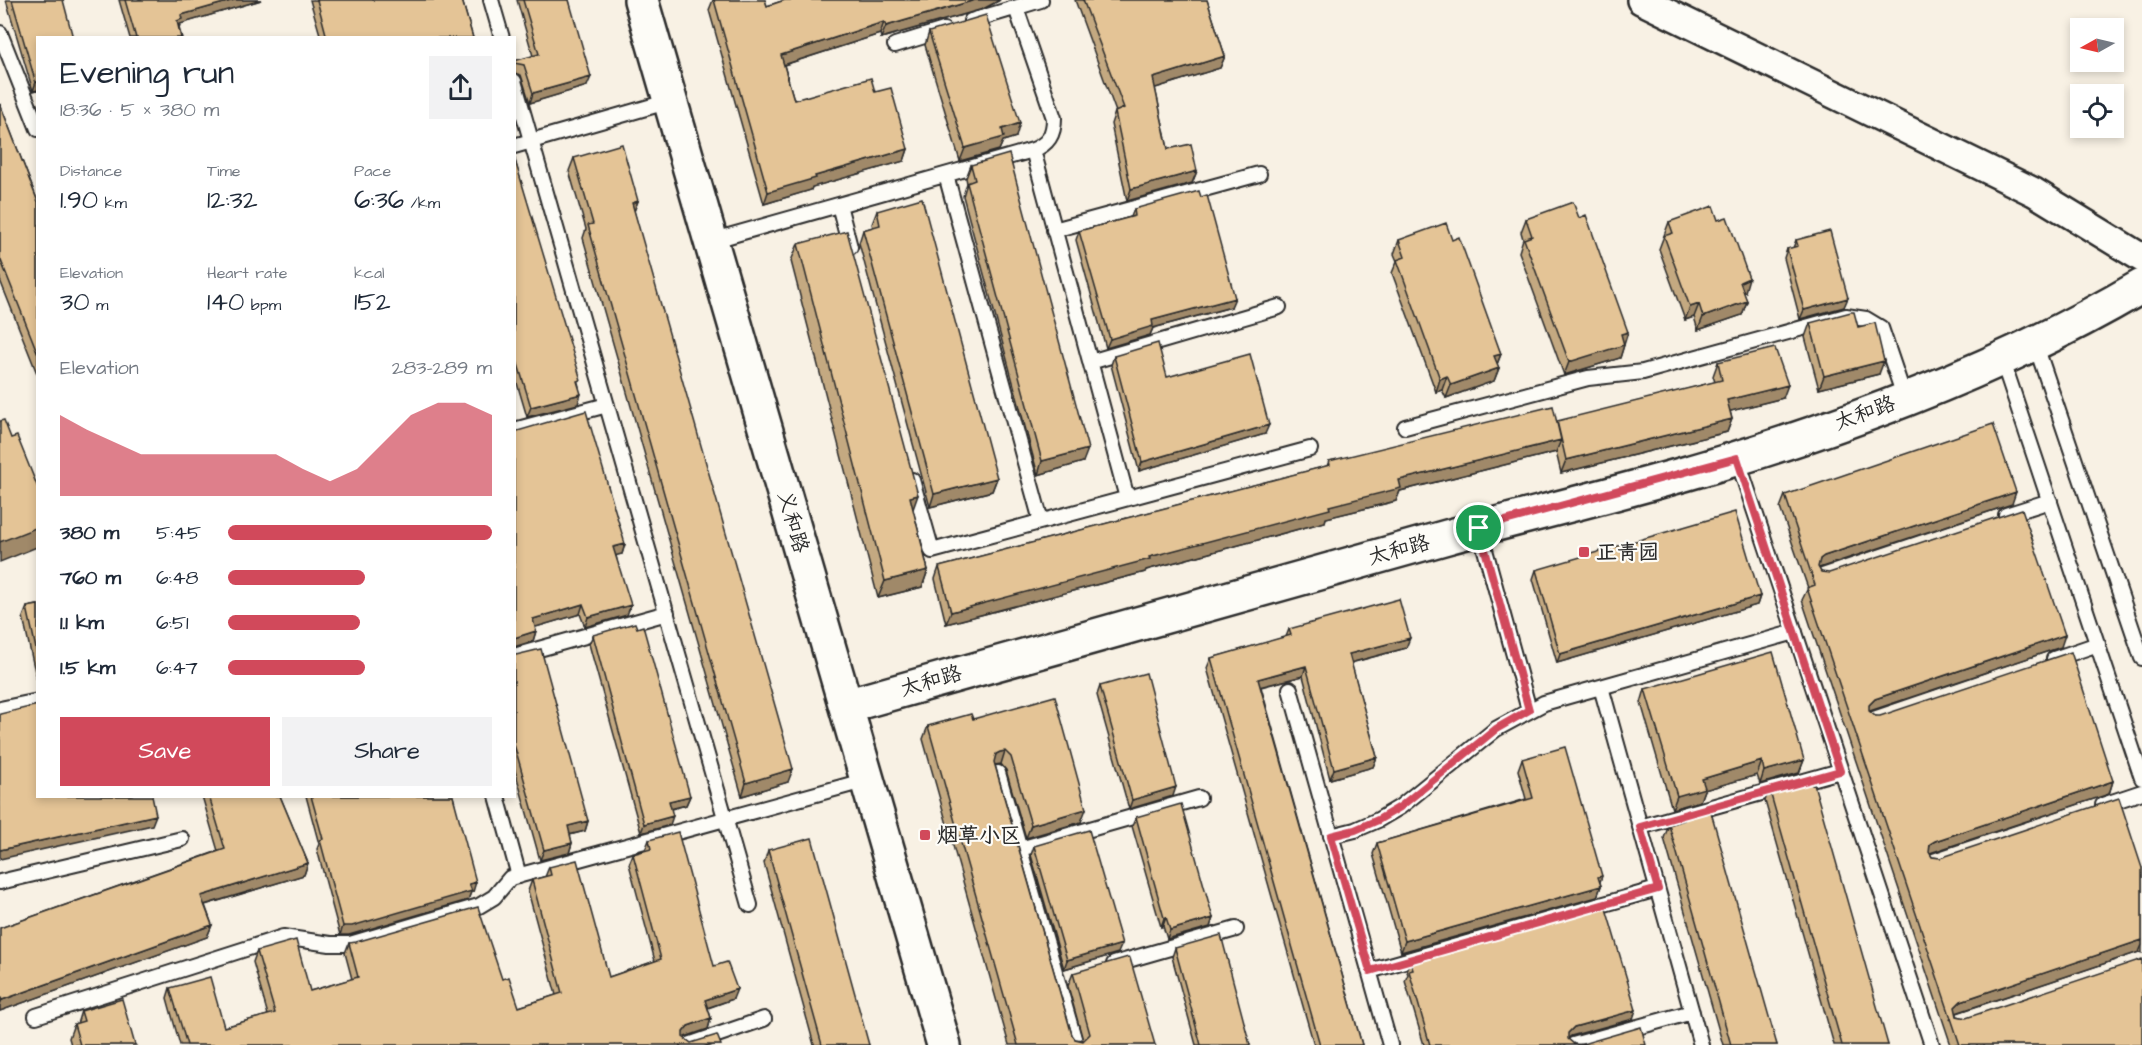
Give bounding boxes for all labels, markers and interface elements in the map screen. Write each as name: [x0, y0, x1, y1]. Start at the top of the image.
north arrow: [2070, 18, 2124, 72]
map controls: [2070, 18, 2124, 138]
text: Evening run: [60, 50, 234, 96]
button: share: [429, 56, 492, 119]
button: locate: [2070, 84, 2124, 138]
text: 18:36 · 5 × 380 m: [60, 96, 219, 124]
text: Distance: [60, 160, 122, 182]
text: Time: [207, 160, 241, 182]
text: Pace: [354, 160, 391, 182]
text: 1.90: [60, 182, 98, 218]
text: 12:32: [207, 182, 258, 218]
text: 6:36: [354, 182, 404, 218]
text: km: [98, 192, 127, 214]
text: /km: [404, 192, 440, 214]
text: Elevation: [60, 262, 123, 284]
text: Heart rate: [207, 262, 287, 284]
text: kcal: [354, 262, 385, 284]
text: 30: [60, 284, 90, 320]
text: 140: [207, 284, 244, 320]
text: 152: [354, 284, 391, 320]
text: m: [90, 294, 109, 316]
text: bpm: [244, 294, 281, 316]
text: Elevation: [60, 354, 139, 382]
text: 283–289 m: [392, 354, 492, 382]
street label: 太和路: [1830, 389, 1900, 437]
street label: 义和路: [770, 488, 816, 556]
pin: [1453, 502, 1504, 553]
icon: arrive: [1462, 511, 1495, 544]
text: 380 m: [60, 519, 119, 547]
text: 5:45: [156, 519, 201, 547]
street label: 太和路: [1365, 528, 1433, 572]
place label: 正青园: [1596, 538, 1659, 567]
marker: 正青园: [1577, 545, 1591, 559]
text: 760 m: [60, 564, 121, 592]
text: 6:48: [156, 564, 198, 592]
text: 1.1 km: [60, 609, 104, 637]
text: 6:51: [156, 609, 189, 637]
text: 1.5 km: [60, 654, 115, 682]
text: 6:47: [156, 654, 198, 682]
street label: 太和路: [897, 658, 965, 704]
button: Save: [60, 717, 270, 786]
button: Share: [282, 717, 492, 786]
place label: 烟草小区: [937, 821, 1021, 850]
marker: 烟草小区: [918, 828, 932, 842]

